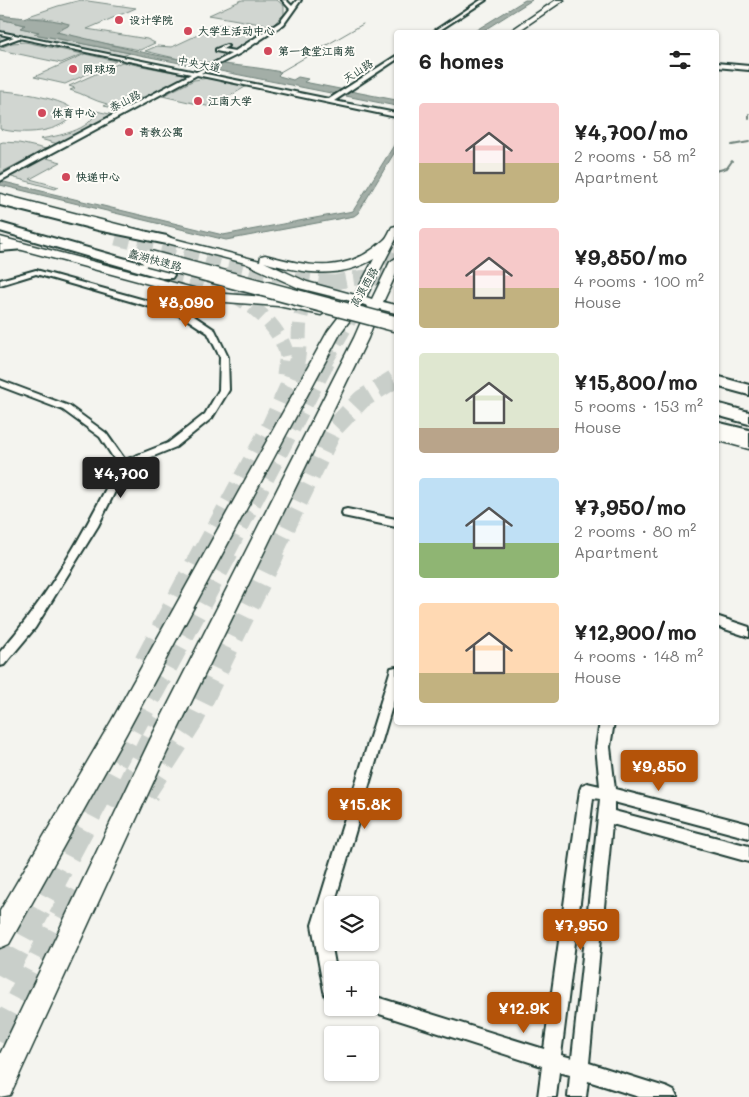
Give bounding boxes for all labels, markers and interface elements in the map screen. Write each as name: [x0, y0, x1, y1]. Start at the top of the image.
place label: 设计学院: [129, 12, 173, 27]
marker: 设计学院: [113, 14, 125, 26]
place label: 大学生活动中心: [198, 23, 275, 38]
marker: 大学生活动中心: [182, 25, 194, 37]
place label: 第一食堂江南苑: [278, 43, 355, 58]
marker: 第一食堂江南苑: [262, 45, 274, 57]
icon: filters: [666, 46, 694, 74]
text: 6 homes: [419, 47, 504, 74]
street label: 中央大道: [176, 52, 222, 75]
street label: 天山路: [340, 55, 376, 86]
place label: 网球场: [83, 61, 116, 76]
marker: 网球场: [67, 63, 79, 75]
street label: 泰山路: [107, 86, 143, 115]
place label: 江南大学: [208, 93, 252, 108]
marker: 江南大学: [192, 95, 204, 107]
place label: 体育中心: [52, 105, 96, 120]
marker: 体育中心: [36, 107, 48, 119]
text: ¥4,700/mo: [574, 118, 688, 145]
icon: home: [459, 123, 519, 183]
place label: 青教公寓: [139, 124, 183, 139]
marker: 青教公寓: [123, 126, 135, 138]
text: 2 rooms · 58 m²: [574, 145, 696, 166]
text: Apartment: [574, 166, 659, 187]
place label: 快递中心: [76, 169, 120, 184]
marker: 快递中心: [60, 171, 72, 183]
text: ¥9,850/mo: [574, 243, 687, 270]
street label: 蠡湖快速路: [127, 245, 184, 274]
icon: home: [459, 248, 519, 308]
street label: 高浪西路: [346, 264, 381, 310]
text: 4 rooms · 100 m²: [574, 270, 704, 291]
pin: ¥8,090: [145, 286, 227, 328]
text: ¥8,090: [158, 291, 214, 312]
text: House: [574, 291, 621, 312]
text: ¥15,800/mo: [574, 368, 697, 395]
icon: home: [459, 373, 519, 433]
text: 5 rooms · 153 m²: [574, 395, 703, 416]
text: House: [574, 416, 621, 437]
pin: ¥4,700: [80, 456, 162, 499]
text: ¥4,700: [93, 462, 149, 483]
text: ¥7,950/mo: [574, 493, 686, 520]
icon: home: [459, 498, 519, 558]
text: 2 rooms · 80 m²: [574, 520, 696, 541]
text: Apartment: [574, 541, 659, 562]
text: ¥12,900/mo: [574, 618, 697, 645]
icon: home: [459, 623, 519, 683]
text: 4 rooms · 148 m²: [574, 645, 703, 666]
text: House: [574, 666, 621, 687]
pin: ¥9,850: [618, 750, 700, 792]
text: ¥9,850: [632, 755, 686, 776]
pin: ¥15.8K: [324, 788, 406, 830]
text: ¥15.8K: [339, 793, 391, 814]
map controls: [324, 896, 379, 1081]
button: layers: [324, 896, 379, 951]
pin: ¥7,950: [540, 908, 622, 951]
text: ¥7,950: [554, 914, 608, 935]
button: +: [324, 961, 379, 1016]
pin: ¥12.9K: [483, 992, 565, 1034]
text: ¥12.9K: [498, 997, 550, 1018]
button: −: [324, 1026, 379, 1081]

